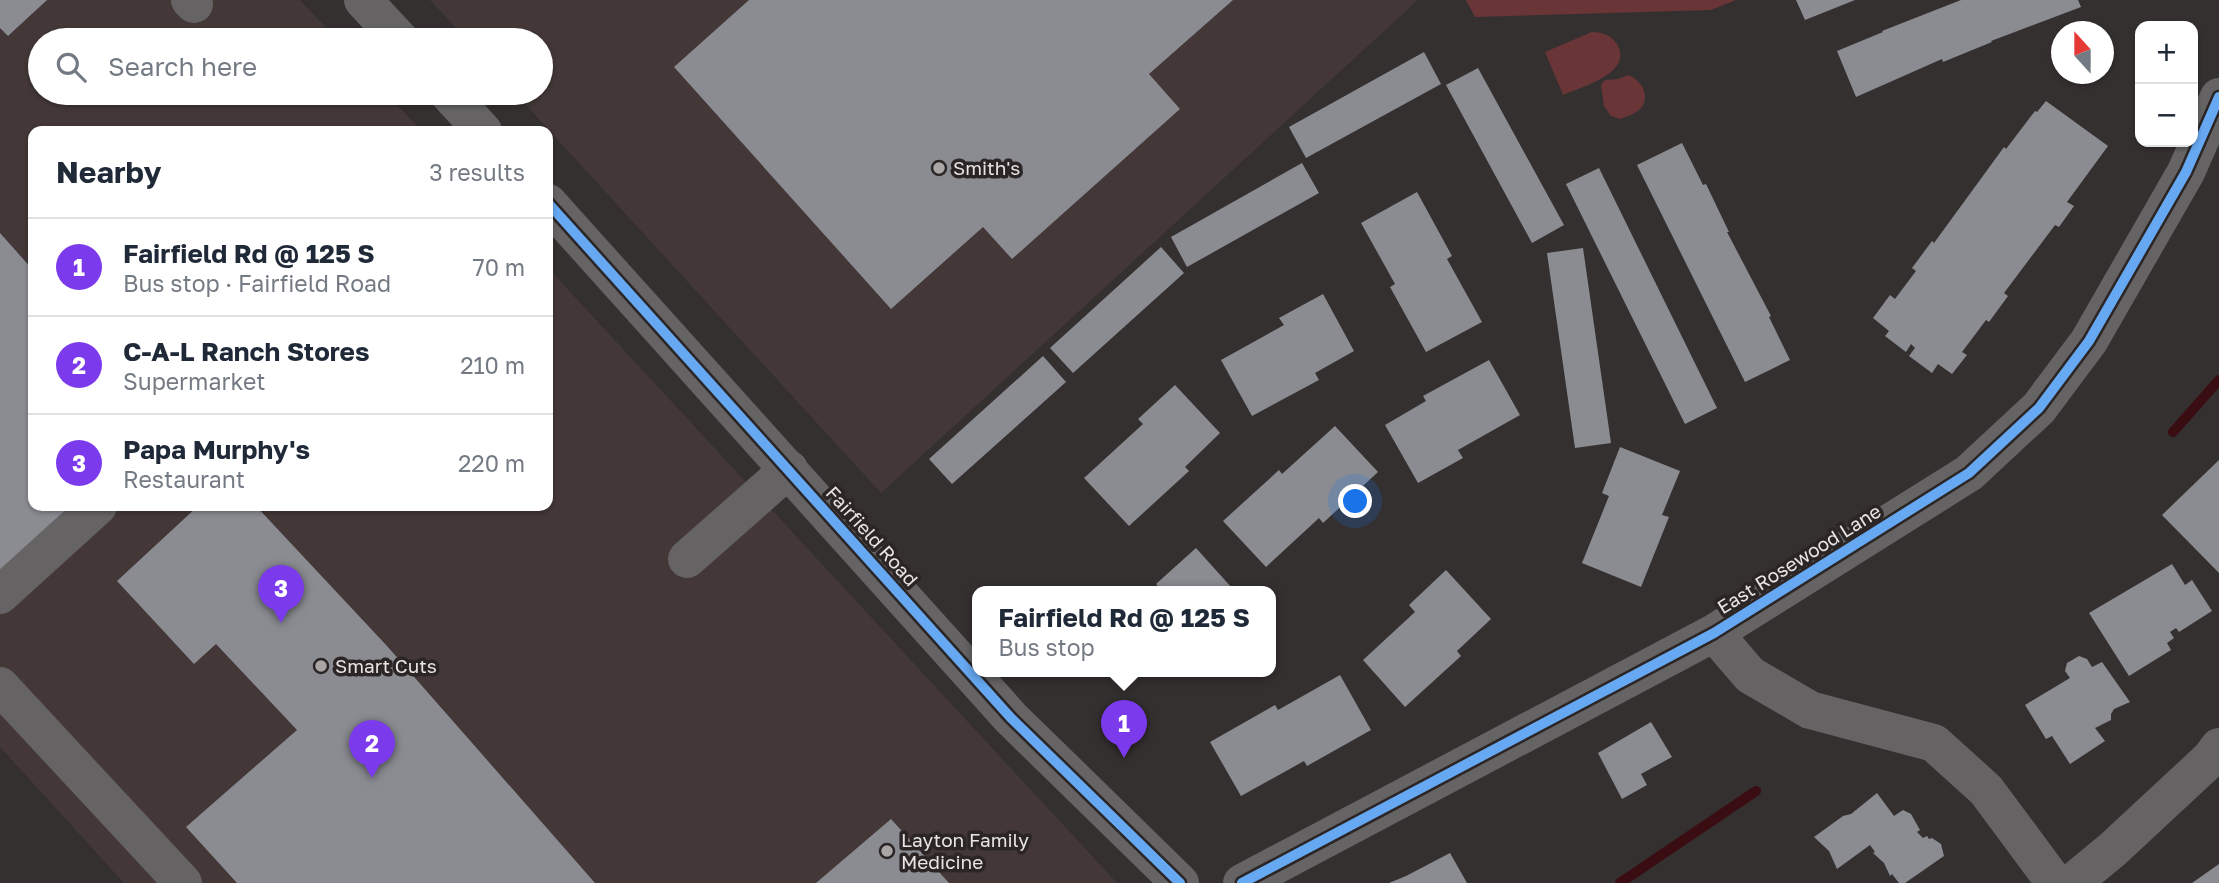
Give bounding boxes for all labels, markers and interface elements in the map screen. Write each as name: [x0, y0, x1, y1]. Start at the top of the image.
north arrow: [2051, 21, 2114, 84]
map controls: [2135, 21, 2198, 147]
button: +: [2135, 21, 2198, 84]
search box: [28, 28, 553, 105]
icon: search: [52, 48, 90, 86]
text: Search here: [108, 51, 257, 82]
button: −: [2135, 84, 2198, 147]
text: Nearby: [56, 154, 161, 190]
place label: Smith's: [953, 156, 1020, 179]
text: 3 results: [429, 158, 525, 186]
marker: Smith's: [931, 160, 947, 176]
text: Fairfield Rd @ 125 S: [123, 238, 375, 269]
text: 1: [73, 253, 85, 281]
text: 70 m: [472, 253, 525, 281]
text: Bus stop · Fairfield Road: [123, 269, 391, 297]
text: C-A-L Ranch Stores: [123, 336, 370, 367]
text: 2: [72, 351, 86, 379]
text: 210 m: [460, 351, 525, 379]
text: Supermarket: [123, 367, 266, 395]
text: Papa Murphy's: [123, 434, 310, 465]
text: 3: [72, 449, 86, 477]
text: 220 m: [458, 449, 525, 477]
text: Restaurant: [123, 465, 245, 493]
street label: Fairfield Road: [822, 481, 923, 590]
your location: [1338, 484, 1372, 518]
street label: East Rosewood Lane: [1713, 499, 1885, 618]
pin: 3: [258, 565, 304, 623]
popup: [972, 586, 1276, 677]
text: Fairfield Rd @ 125 S: [998, 602, 1250, 633]
text: Bus stop: [998, 633, 1095, 661]
place label: Smart Cuts: [335, 654, 437, 677]
marker: Smart Cuts: [313, 658, 329, 674]
pin: 1: [1101, 700, 1147, 758]
pin: 2: [349, 720, 395, 778]
place label: Layton Family Medicine: [901, 828, 1029, 873]
marker: Layton Family Medicine: [879, 843, 895, 859]

